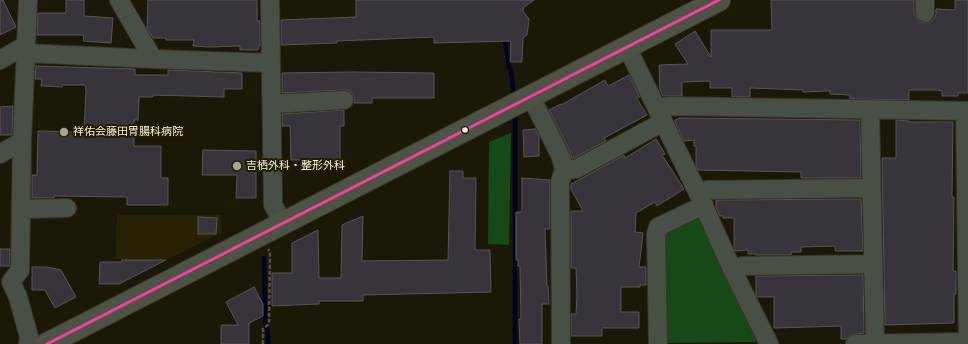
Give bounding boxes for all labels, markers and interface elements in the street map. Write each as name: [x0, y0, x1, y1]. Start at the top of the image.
place label: 祥佑会藤田胃腸科病院: [73, 125, 183, 139]
unlabelled marker: [460, 125, 470, 135]
marker: 祥佑会藤田胃腸科病院: [58, 126, 70, 138]
place label: 吉栖外科・整形外科: [246, 159, 345, 173]
marker: 吉栖外科・整形外科: [231, 160, 243, 172]

